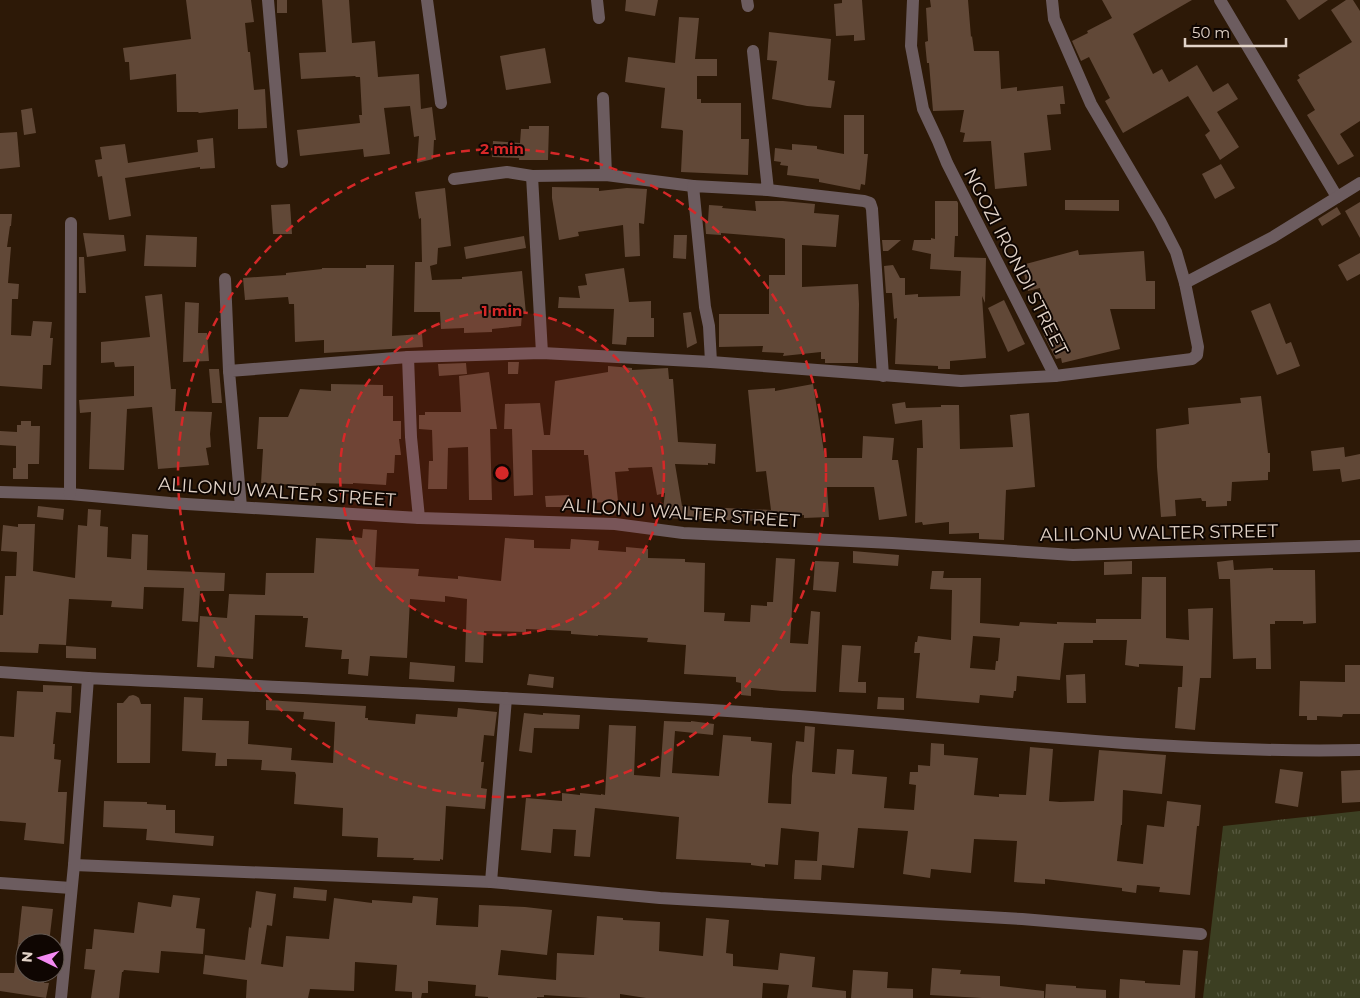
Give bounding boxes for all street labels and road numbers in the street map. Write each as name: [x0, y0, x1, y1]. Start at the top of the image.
street label: NGOZI IRONDI STREET: [959, 165, 1073, 360]
street label: ALILONU WALTER STREET: [157, 473, 397, 511]
street label: ALILONU WALTER STREET: [561, 494, 801, 532]
street label: ALILONU WALTER STREET: [1040, 520, 1279, 546]

